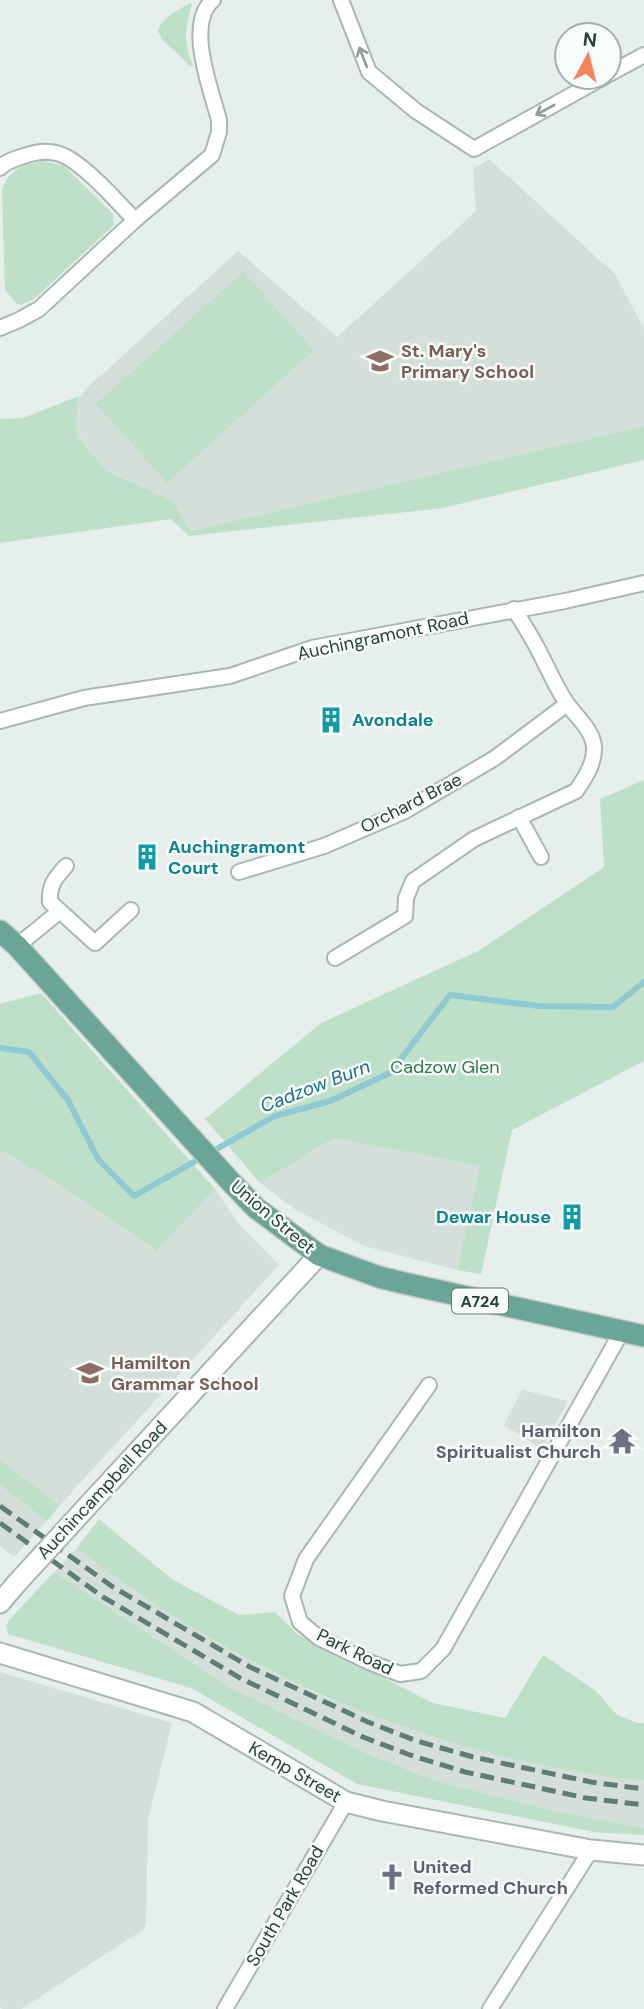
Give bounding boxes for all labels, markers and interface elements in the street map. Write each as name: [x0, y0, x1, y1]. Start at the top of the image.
north arrow: [553, 21, 623, 91]
text: N: [582, 26, 598, 53]
one-way arrow: [355, 46, 368, 68]
one-way arrow: [535, 103, 555, 117]
place label: St. Mary's Primary School: [401, 339, 534, 384]
school or university icon: St. Mary's Primary School: [365, 346, 395, 376]
street label: Auchingramont Road: [295, 606, 471, 666]
building icon: Avondale: [316, 705, 346, 735]
place label: Avondale: [352, 708, 434, 732]
street label: Orchard Brae: [356, 767, 466, 839]
place label: Auchingramont Court: [168, 835, 305, 880]
building icon: Auchingramont Court: [132, 842, 162, 872]
water label: Cadzow Burn: [256, 1054, 374, 1118]
park label: Cadzow Glen: [390, 1055, 500, 1079]
street label: Union Street: [226, 1175, 320, 1259]
building icon: Dewar House: [557, 1202, 587, 1232]
place label: Dewar House: [436, 1205, 551, 1229]
road number: A724: [452, 1288, 508, 1314]
place label: Hamilton Grammar School: [111, 1351, 259, 1396]
school or university icon: Hamilton Grammar School: [75, 1358, 105, 1388]
street label: Auchincampbell Road: [32, 1416, 172, 1564]
place label: Hamilton Spiritualist Church: [436, 1419, 601, 1464]
temple icon: Hamilton Spiritualist Church: [607, 1426, 637, 1456]
street label: Park Road: [313, 1623, 397, 1681]
street label: Kemp Street: [244, 1736, 346, 1808]
street label: South Park Road: [241, 1841, 329, 1971]
place label: United Reformed Church: [413, 1855, 568, 1900]
church icon: United Reformed Church: [377, 1862, 407, 1892]

